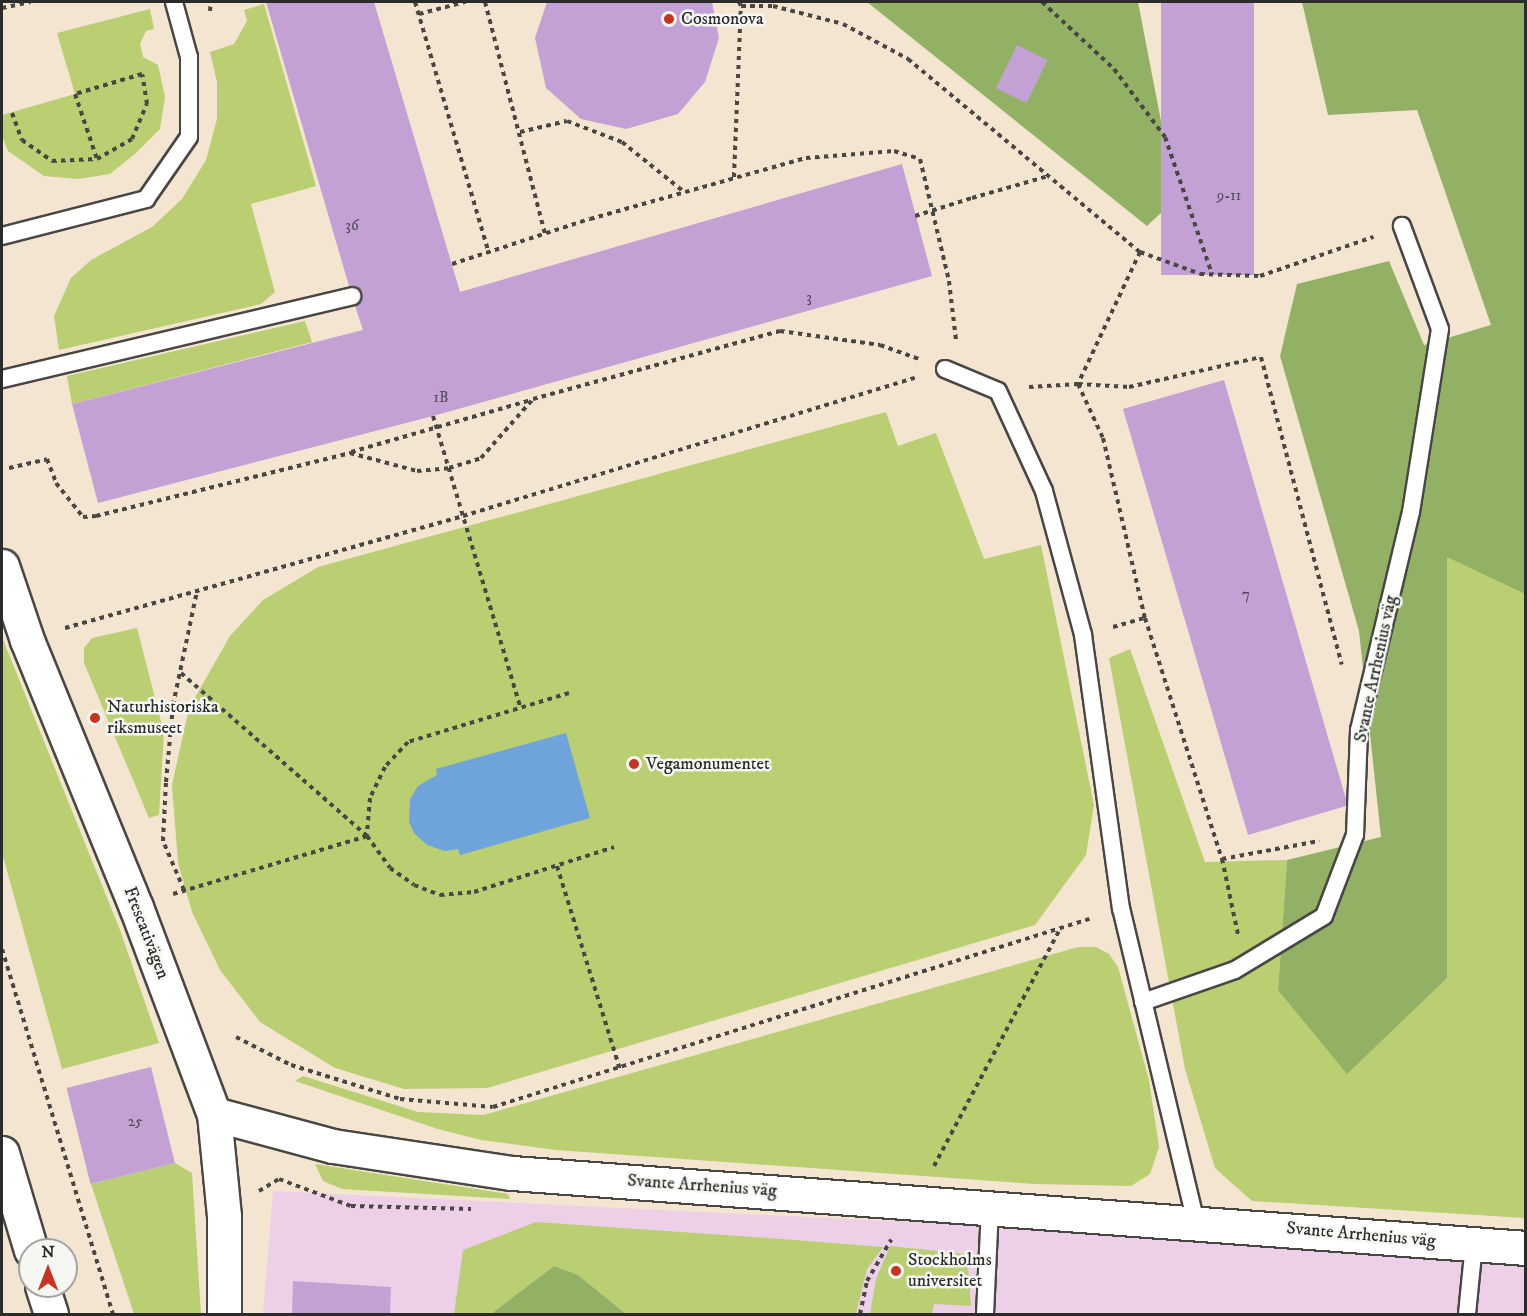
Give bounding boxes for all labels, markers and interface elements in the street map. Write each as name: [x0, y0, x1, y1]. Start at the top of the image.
place label: Cosmonova: [681, 8, 764, 30]
marker: Cosmonova: [662, 12, 676, 26]
house number: 9-11: [1217, 187, 1241, 205]
house number: 36: [345, 217, 359, 235]
house number: 3: [806, 289, 812, 307]
house number: 1B: [434, 389, 448, 407]
house number: 7: [1242, 586, 1250, 604]
street label: Svante Arrhenius väg: [1350, 594, 1402, 744]
place label: Naturhistoriska riksmuseet: [107, 697, 219, 740]
marker: Naturhistoriska riksmuseet: [88, 711, 102, 725]
place label: Vegamonumentet: [646, 753, 770, 775]
marker: Vegamonumentet: [627, 757, 641, 771]
street label: Frescativägen: [118, 884, 174, 982]
house number: 25: [128, 1113, 142, 1131]
street label: Svante Arrhenius väg: [627, 1170, 777, 1202]
street label: Svante Arrhenius väg: [1285, 1218, 1437, 1252]
north arrow: [18, 1238, 78, 1298]
text: N: [41, 1242, 55, 1262]
place label: Stockholms universitet: [908, 1250, 992, 1292]
marker: Stockholms universitet: [889, 1264, 903, 1278]

